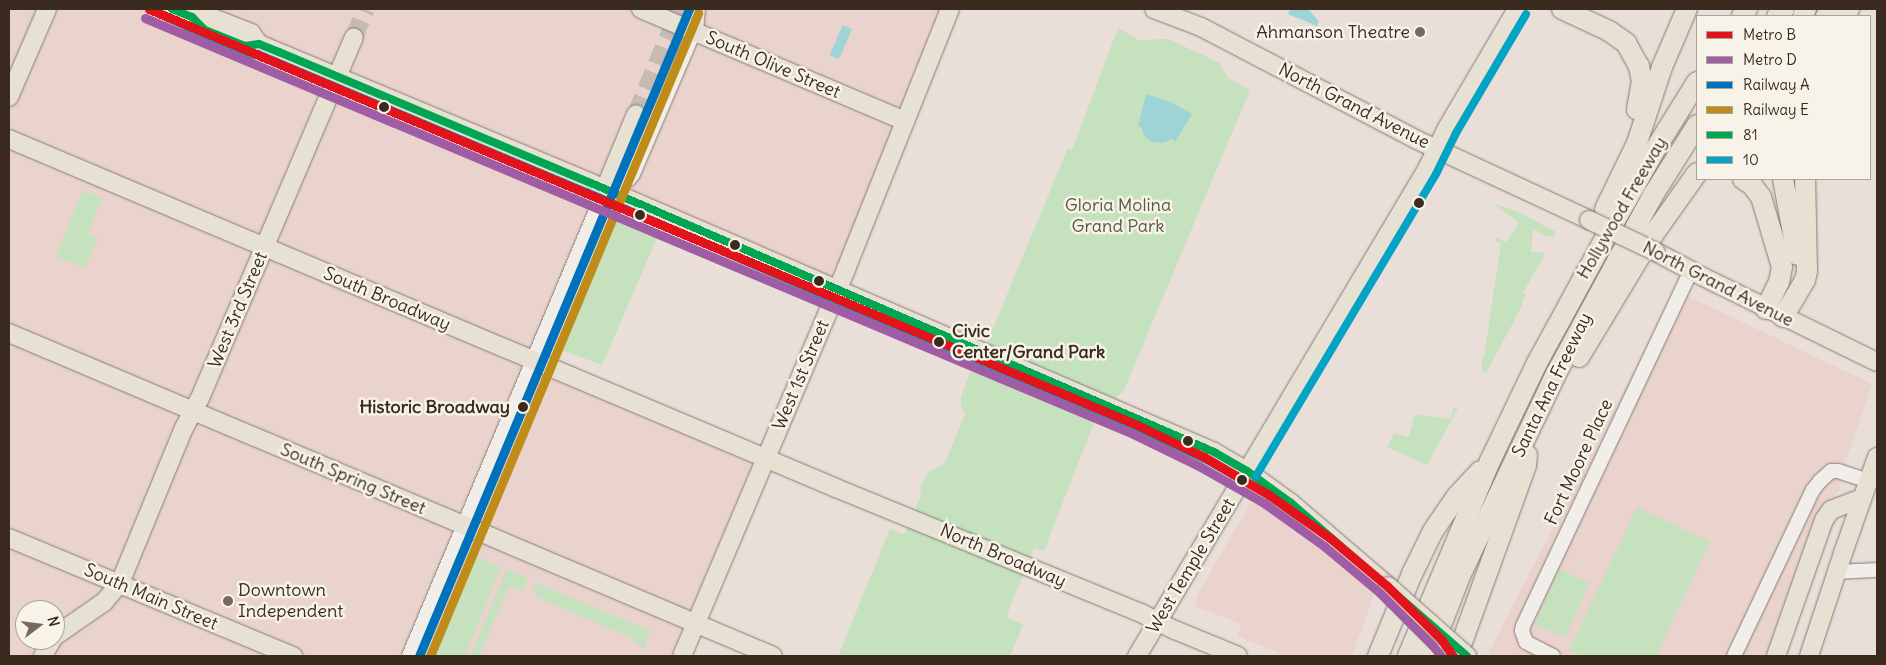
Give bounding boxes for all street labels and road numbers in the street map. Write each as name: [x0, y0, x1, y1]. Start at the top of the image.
street label: South Olive Street: [702, 27, 844, 103]
street label: North Grand Avenue: [1275, 59, 1433, 153]
street label: Hollywood Freeway: [1572, 133, 1672, 283]
street label: North Grand Avenue: [1639, 237, 1797, 331]
street label: West 3rd Street: [204, 249, 272, 371]
street label: South Broadway: [320, 263, 454, 335]
street label: Santa Ana Freeway: [1508, 309, 1596, 461]
street label: West 1st Street: [768, 317, 834, 433]
street label: Fort Moore Place: [1540, 396, 1618, 528]
street label: South Spring Street: [277, 439, 429, 519]
street label: West Temple Street: [1142, 494, 1240, 638]
street label: North Broadway: [937, 520, 1069, 592]
street label: South Main Street: [81, 559, 221, 635]

